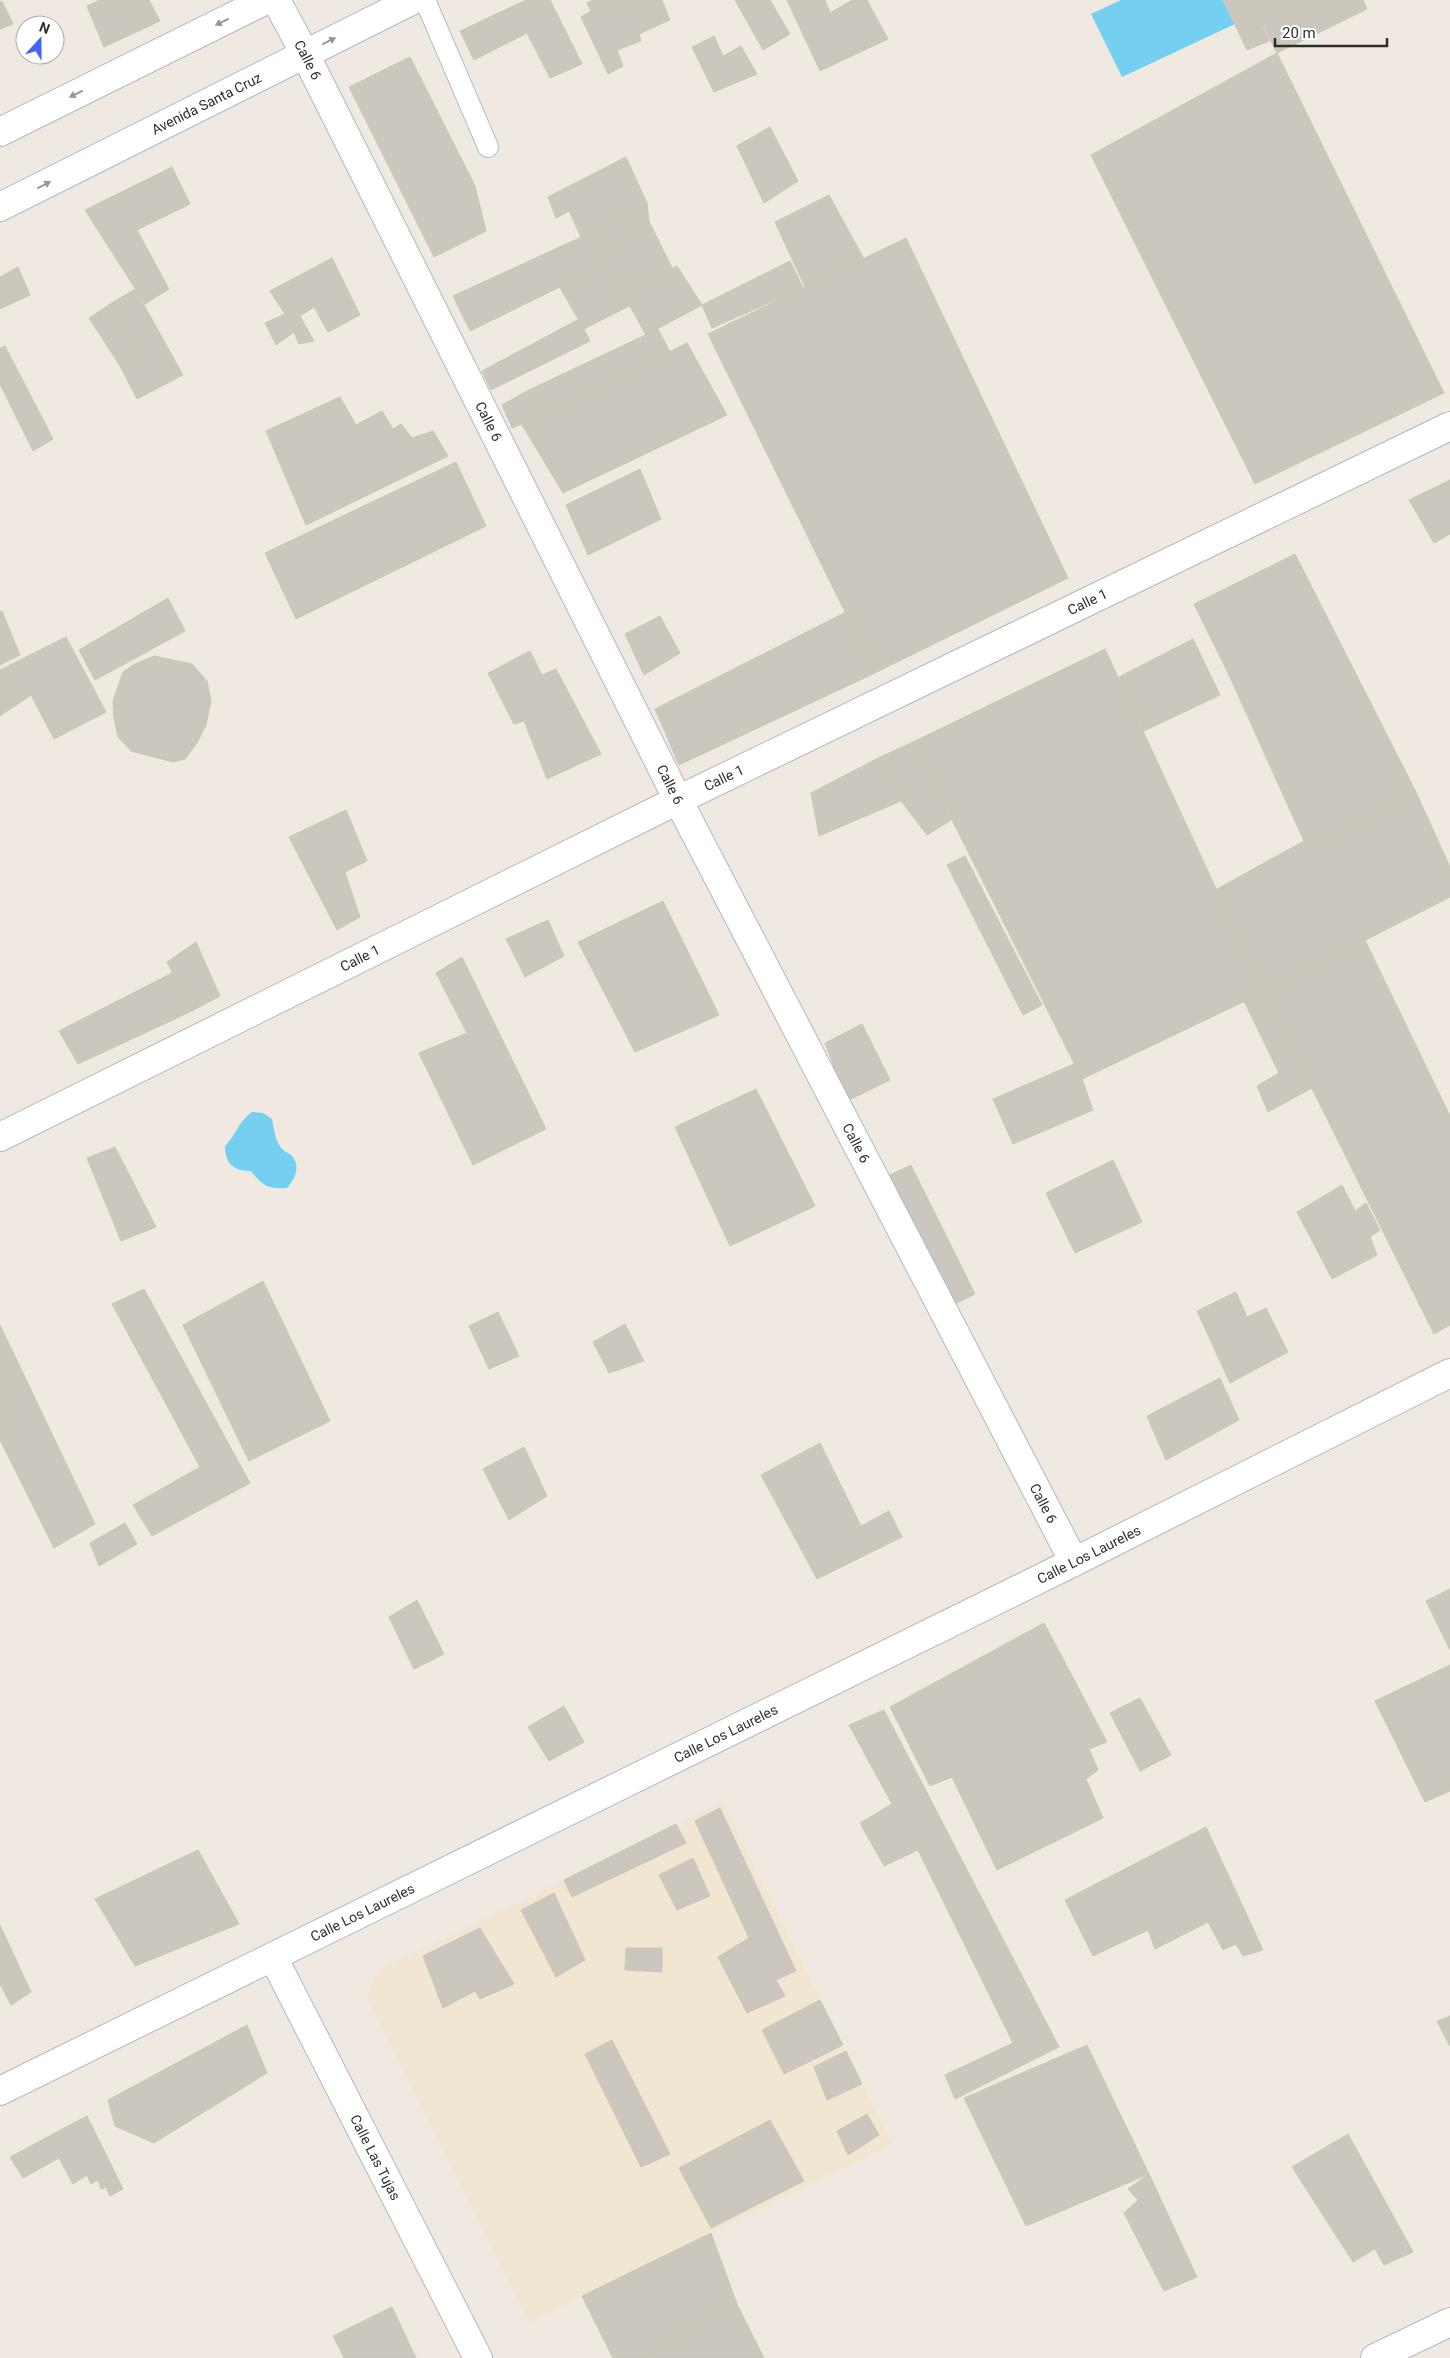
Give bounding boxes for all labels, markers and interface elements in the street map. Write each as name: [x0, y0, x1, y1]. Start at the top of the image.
north arrow: [15, 15, 65, 65]
scale bar: [1275, 15, 1388, 47]
one-way arrow: [215, 18, 229, 26]
text: N: [37, 19, 52, 37]
text: 20 m: [1282, 24, 1316, 42]
street label: Calle 6: [291, 37, 325, 83]
one-way arrow: [322, 37, 336, 45]
street label: Avenida Santa Cruz: [149, 69, 264, 138]
one-way arrow: [69, 90, 83, 98]
one-way arrow: [36, 181, 51, 189]
street label: Calle 6: [472, 399, 505, 444]
street label: Calle 1: [1065, 585, 1110, 618]
street label: Calle 1: [701, 761, 746, 794]
street label: Calle 6: [654, 762, 687, 807]
street label: Calle 1: [337, 941, 383, 975]
street label: Calle 6: [839, 1121, 873, 1166]
street label: Calle 6: [1027, 1481, 1060, 1526]
street label: Calle Los Laureles: [1034, 1522, 1143, 1587]
street label: Calle Los Laureles: [671, 1701, 780, 1766]
street label: Calle Los Laureles: [308, 1880, 417, 1945]
street label: Calle Las Tujas: [347, 2112, 404, 2203]

